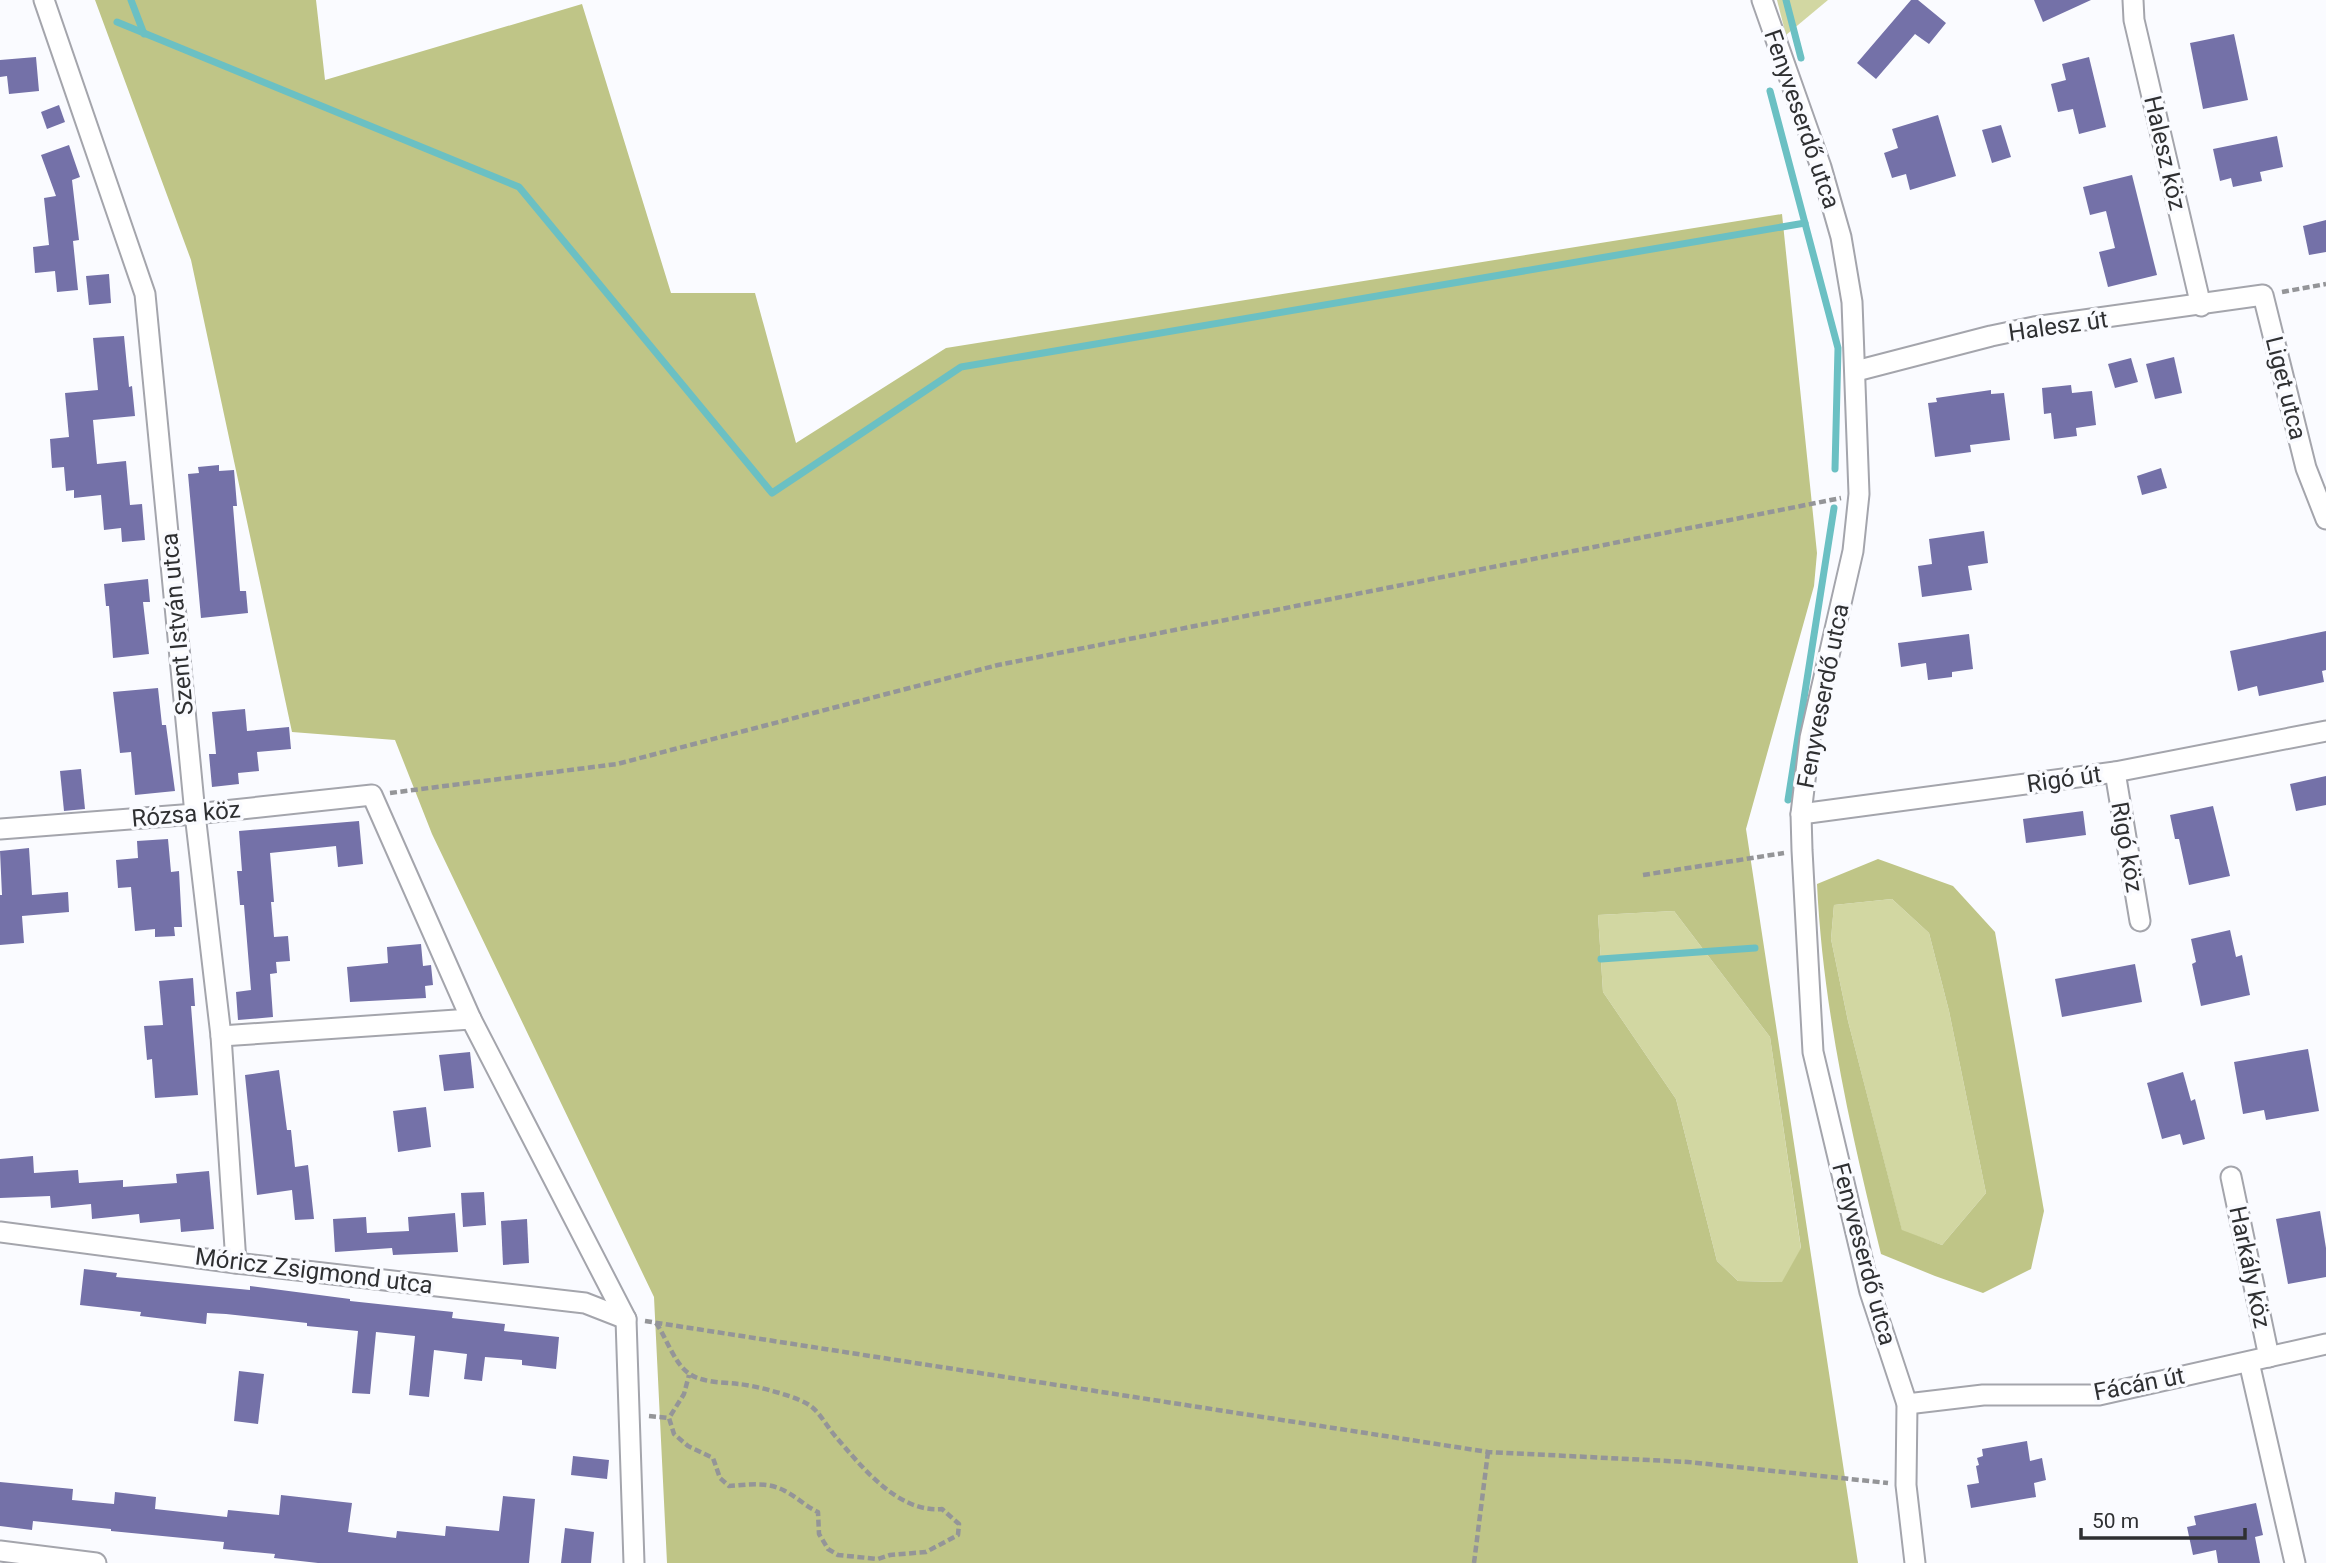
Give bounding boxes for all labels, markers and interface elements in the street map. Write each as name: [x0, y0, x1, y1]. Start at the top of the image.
street label: Fenyveserdő utca: [1758, 26, 1846, 212]
street label: Halesz köz: [2138, 93, 2192, 213]
street label: Halesz út: [2006, 305, 2110, 347]
street label: Liget utca: [2260, 333, 2312, 443]
street label: Szent István utca: [155, 532, 199, 716]
street label: Fenyveserdő utca: [1791, 601, 1855, 791]
street label: Rigó út: [2025, 760, 2103, 798]
street label: Rózsa köz: [130, 795, 242, 833]
street label: Rigó köz: [2105, 800, 2149, 894]
street label: Fenyveserdő utca: [1826, 1160, 1902, 1348]
street label: Harkály köz: [2223, 1203, 2277, 1331]
street label: Móricz Zsigmond utca: [194, 1243, 434, 1299]
street label: Fácán út: [2091, 1361, 2187, 1407]
scale bar: [2081, 1496, 2246, 1540]
text: 50 m: [2092, 1509, 2139, 1533]

